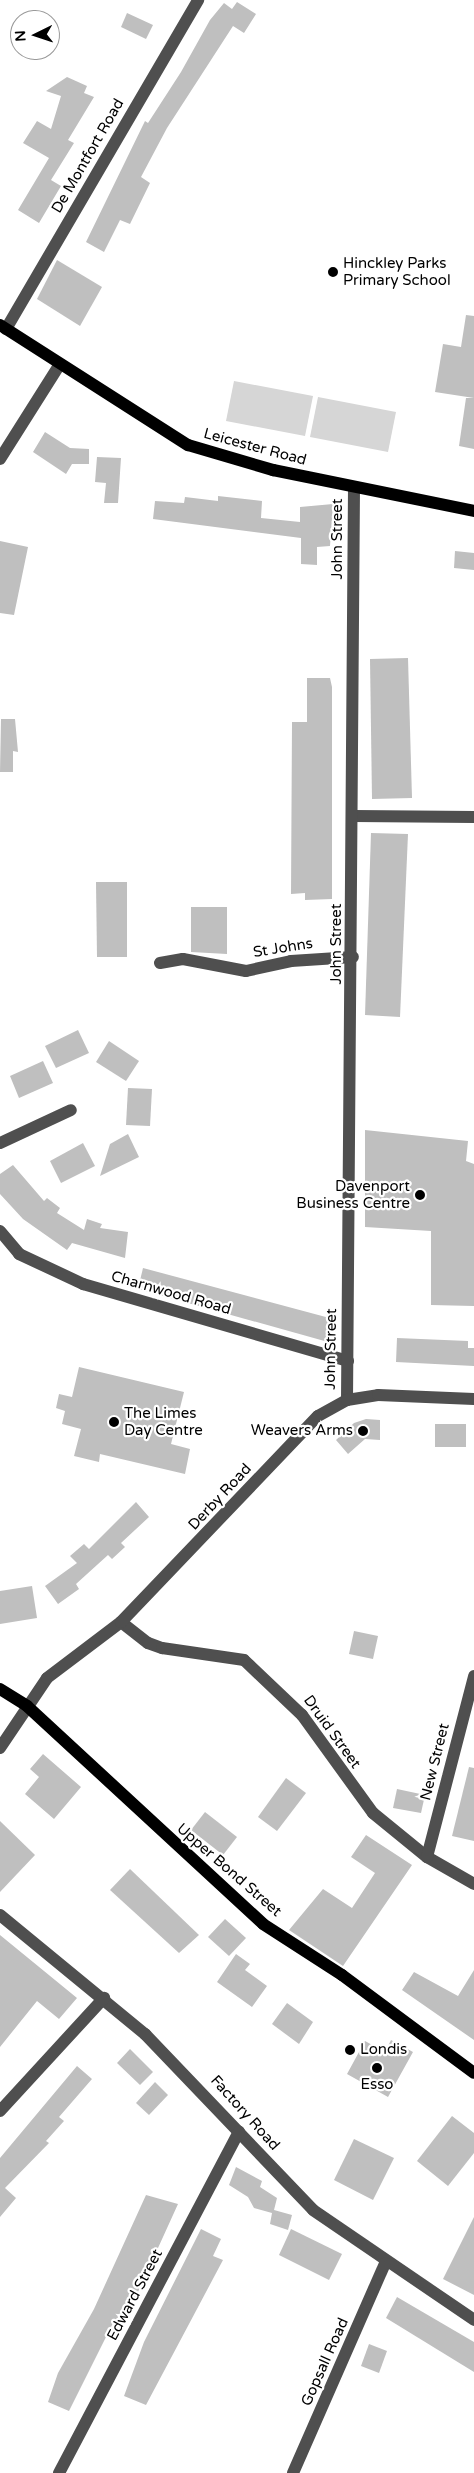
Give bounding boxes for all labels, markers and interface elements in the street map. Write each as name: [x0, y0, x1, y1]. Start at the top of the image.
north arrow: [10, 10, 60, 60]
text: N: [12, 30, 29, 42]
street label: De Montfort Road: [48, 96, 128, 216]
place label: Hinckley Parks Primary School: [343, 254, 451, 289]
marker: Hinckley Parks Primary School: [327, 266, 339, 278]
street label: Leicester Road: [202, 425, 308, 469]
street label: John Street: [329, 498, 347, 580]
street label: John Street: [328, 903, 346, 985]
street label: St Johns: [252, 934, 314, 962]
place label: Davenport Business Centre: [296, 1177, 410, 1212]
marker: Davenport Business Centre: [414, 1189, 426, 1201]
street label: Charnwood Road: [109, 1267, 233, 1319]
street label: John Street: [321, 1308, 341, 1390]
place label: The Limes Day Centre: [124, 1404, 203, 1439]
marker: The Limes Day Centre: [108, 1416, 120, 1428]
place label: Weavers Arms: [251, 1422, 353, 1440]
marker: Weavers Arms: [357, 1425, 369, 1437]
street label: Derby Road: [185, 1460, 255, 1534]
street label: Druid Street: [299, 1692, 365, 1772]
street label: New Street: [417, 1722, 453, 1802]
street label: Upper Bond Street: [173, 1820, 285, 1920]
place label: Londis: [360, 2041, 407, 2059]
marker: Londis: [344, 2044, 356, 2056]
marker: Esso: [371, 2062, 383, 2074]
street label: Factory Road: [207, 2072, 283, 2154]
place label: Esso: [361, 2076, 393, 2094]
street label: Edward Street: [103, 2246, 167, 2344]
street label: Gopsall Road: [298, 2315, 352, 2409]

